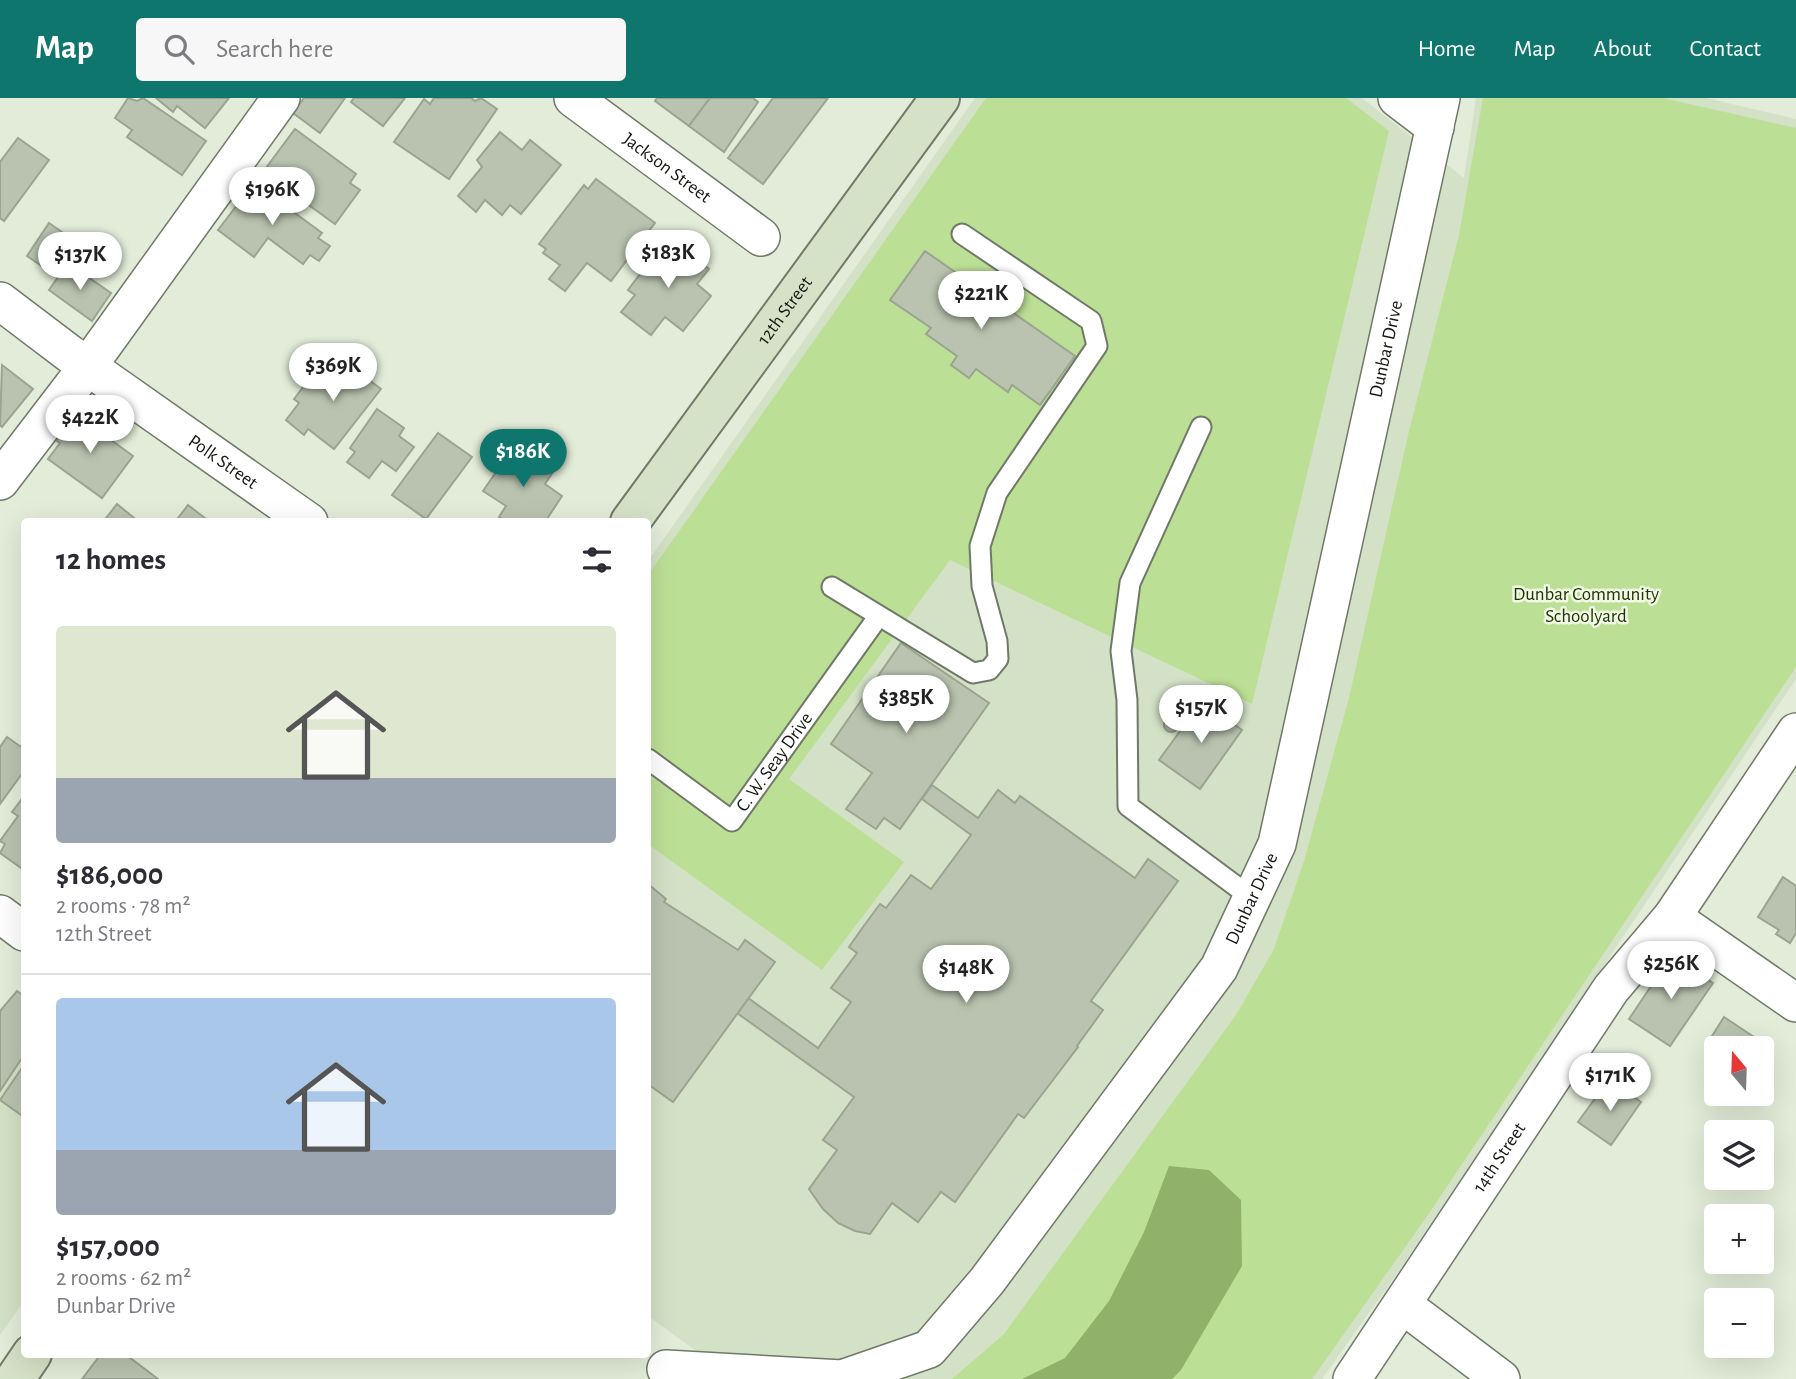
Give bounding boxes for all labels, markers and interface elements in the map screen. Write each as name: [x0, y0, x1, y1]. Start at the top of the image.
search box: [136, 18, 626, 81]
icon: search: [160, 30, 198, 68]
text: Map: [35, 32, 94, 65]
text: Search here: [216, 36, 334, 62]
text: Home: [1418, 37, 1476, 61]
text: Map: [1514, 37, 1556, 61]
text: About: [1594, 37, 1651, 61]
text: Contact: [1689, 37, 1761, 61]
street label: Jackson Street: [620, 129, 715, 206]
pin: $196K: [223, 167, 321, 227]
text: $196K: [245, 178, 299, 201]
pin: $183K: [619, 230, 717, 290]
pin: $137K: [31, 232, 129, 292]
text: $183K: [641, 241, 695, 264]
text: $137K: [54, 243, 106, 266]
pin: $221K: [932, 272, 1030, 331]
street label: 12th Street: [754, 273, 816, 348]
text: $221K: [954, 282, 1008, 305]
street label: Dunbar Drive: [1366, 299, 1406, 399]
pin: $369K: [284, 344, 382, 403]
text: $369K: [305, 354, 361, 377]
pin: $422K: [41, 396, 139, 455]
text: $422K: [61, 406, 119, 429]
pin: $186K: [474, 430, 572, 489]
street label: Polk Street: [185, 431, 261, 492]
text: $186K: [496, 440, 550, 463]
icon: filters: [578, 541, 616, 579]
text: 12 homes: [56, 545, 166, 575]
park label: Dunbar Community Schoolyard: [1513, 585, 1659, 626]
icon: home: [273, 672, 399, 798]
pin: $385K: [857, 676, 955, 735]
text: $385K: [879, 686, 933, 709]
pin: $157K: [1152, 686, 1250, 745]
text: $157K: [1175, 696, 1227, 719]
street label: C. W. Seay Drive: [733, 709, 816, 815]
street label: Dunbar Drive: [1222, 850, 1281, 947]
text: $186,000: [56, 860, 163, 890]
text: 2 rooms · 78 m²: [56, 895, 191, 918]
text: 12th Street: [56, 923, 152, 946]
pin: $256K: [1622, 942, 1720, 1001]
pin: $148K: [917, 946, 1015, 1005]
text: $256K: [1643, 952, 1699, 975]
text: $148K: [939, 956, 993, 979]
north arrow: [1704, 1036, 1774, 1106]
map controls: [1704, 1036, 1774, 1358]
icon: home: [273, 1044, 399, 1170]
pin: $171K: [1561, 1054, 1659, 1113]
text: $171K: [1585, 1064, 1635, 1087]
street label: 14th Street: [1469, 1119, 1529, 1196]
button: layers: [1704, 1120, 1774, 1190]
button: +: [1704, 1204, 1774, 1274]
text: $157,000: [56, 1232, 160, 1262]
text: 2 rooms · 62 m²: [56, 1267, 191, 1290]
button: −: [1704, 1288, 1774, 1358]
text: Dunbar Drive: [56, 1295, 176, 1318]

